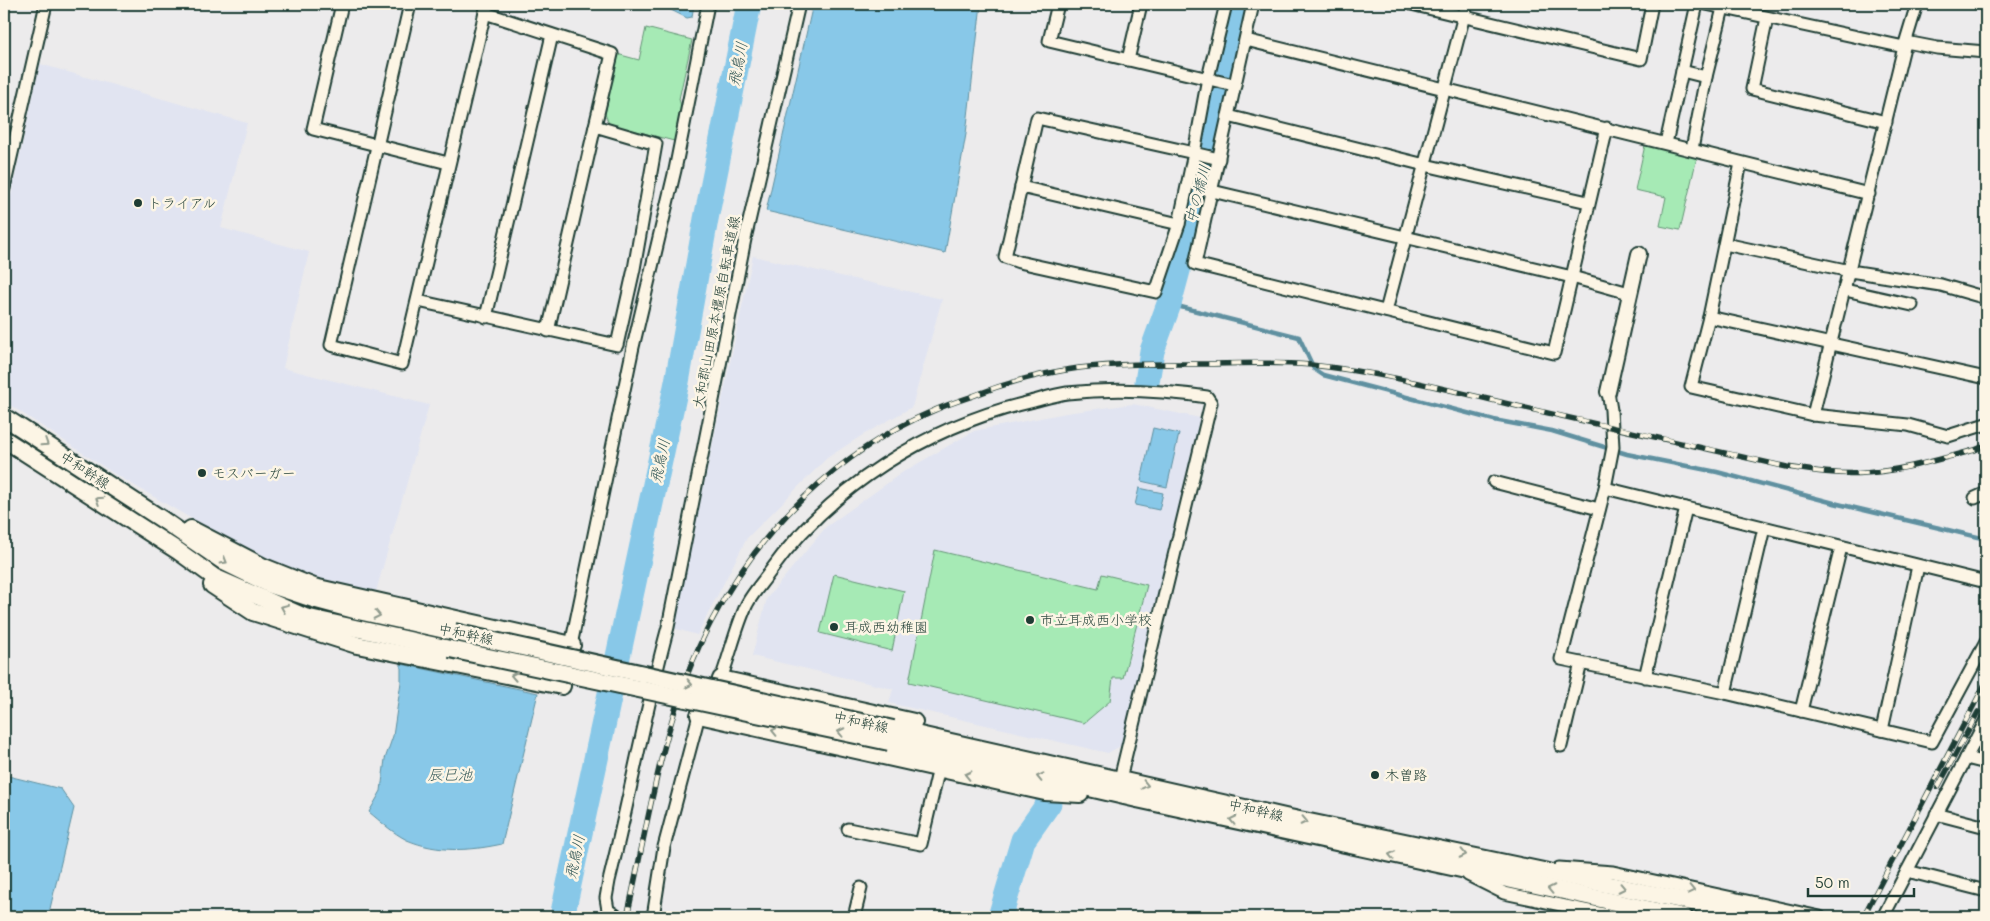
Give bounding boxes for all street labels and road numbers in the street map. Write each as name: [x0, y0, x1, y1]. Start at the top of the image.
street label: 大和郡山田原本橿原自転車道線: [687, 214, 744, 410]
street label: 中和幹線: [57, 446, 114, 493]
street label: 中和幹線: [437, 618, 495, 649]
street label: 中和幹線: [832, 706, 890, 737]
street label: 中和幹線: [1227, 794, 1286, 825]

